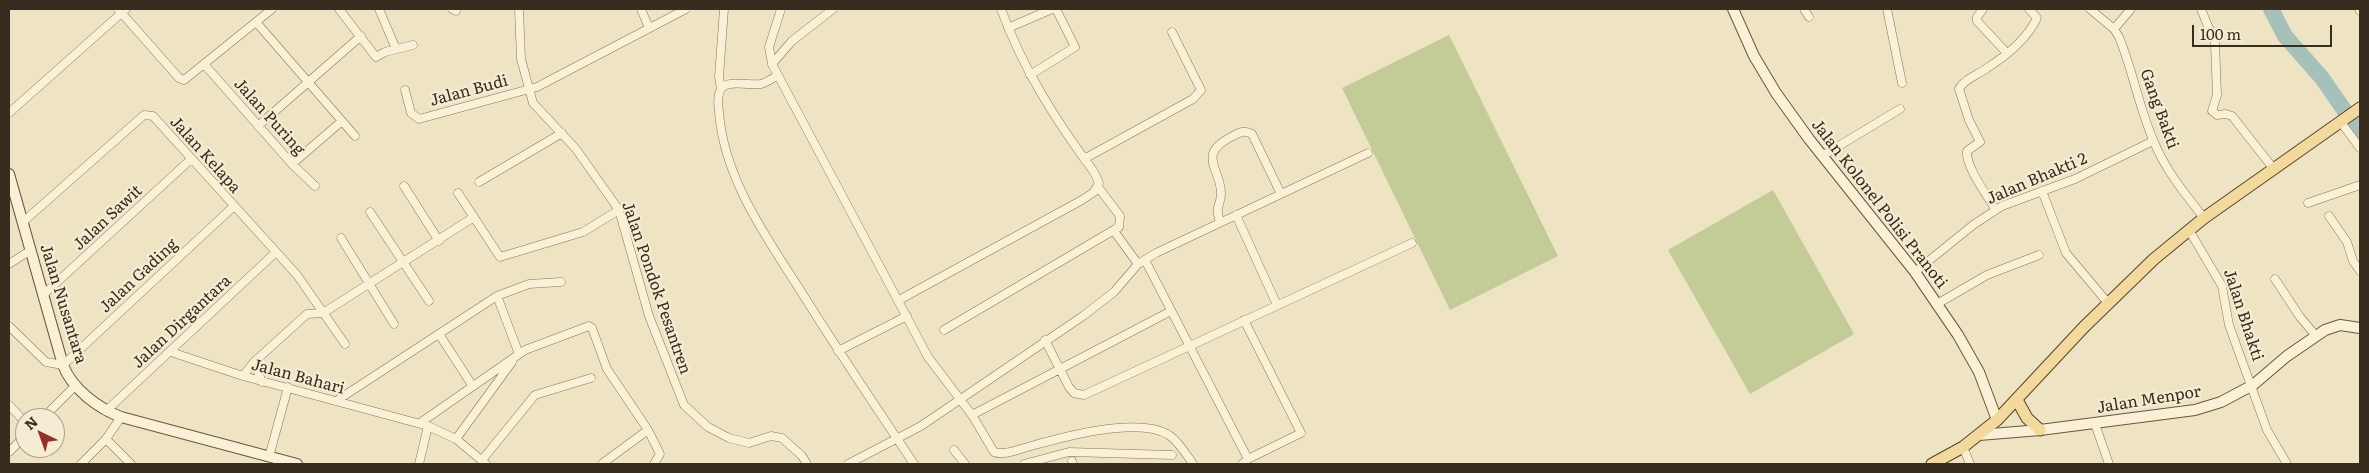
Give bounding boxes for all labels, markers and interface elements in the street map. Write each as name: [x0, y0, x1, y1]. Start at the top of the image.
scale bar: [2194, 15, 2334, 47]
text: 100 m: [2200, 22, 2241, 45]
street label: Gang Bakti: [2136, 66, 2182, 152]
street label: Jalan Budi: [428, 71, 510, 111]
street label: Jalan Puring: [230, 75, 308, 159]
street label: Jalan Kelapa: [166, 113, 244, 197]
street label: Jalan Kolonel Polisi Pranoti: [1807, 116, 1951, 292]
street label: Jalan Bhakti 2: [1984, 149, 2090, 209]
street label: Jalan Sawit: [70, 181, 146, 255]
street label: Jalan Pondok Pesantren: [617, 199, 695, 377]
street label: Jalan Gading: [96, 235, 182, 317]
street label: Jalan Nusantara: [36, 242, 90, 366]
street label: Jalan Bhakti: [2219, 267, 2267, 363]
street label: Jalan Dirgantara: [129, 271, 235, 373]
street label: Jalan Bahari: [249, 355, 347, 399]
street label: Jalan Menpor: [2095, 382, 2203, 418]
north arrow: [15, 408, 65, 458]
text: N: [20, 411, 42, 434]

